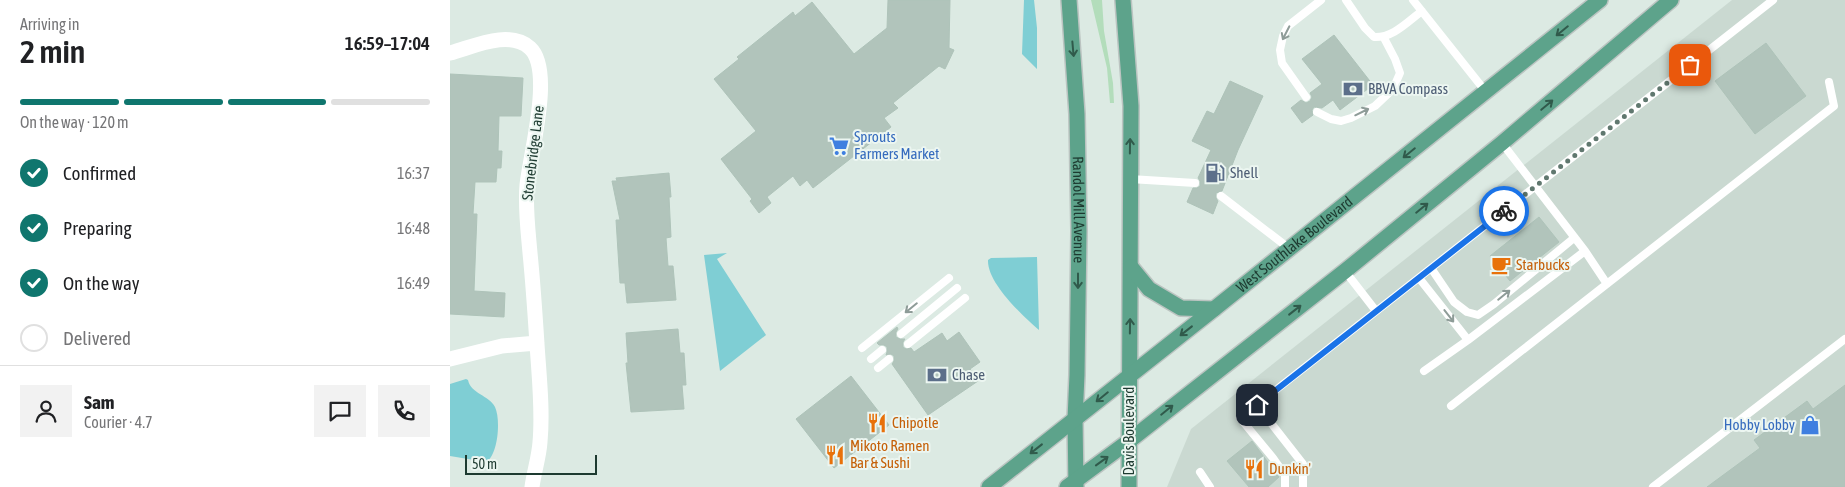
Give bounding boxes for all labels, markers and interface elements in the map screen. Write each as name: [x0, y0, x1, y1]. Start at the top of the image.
text: Arriving in: [20, 15, 80, 33]
one-way arrow: [1281, 25, 1291, 40]
one-way arrow: [1556, 25, 1569, 36]
text: 16:59–17:04: [345, 32, 430, 54]
text: 2 min: [20, 33, 85, 70]
one-way arrow: [1068, 40, 1078, 56]
pin: [1669, 44, 1711, 86]
icon: bag: [1676, 51, 1704, 79]
bank icon: BBVA Compass: [1342, 78, 1364, 100]
place label: BBVA Compass: [1368, 80, 1448, 97]
one-way arrow: [1540, 99, 1553, 110]
street label: Stonebridge Lane: [518, 104, 547, 201]
one-way arrow: [1354, 107, 1369, 116]
text: On the way · 120 m: [20, 113, 129, 131]
place label: Sprouts Farmers Market: [854, 128, 939, 162]
supermarket icon: Sprouts Farmers Market: [828, 135, 850, 157]
one-way arrow: [1125, 138, 1135, 154]
one-way arrow: [1403, 148, 1416, 159]
street label: Randol Mill Avenue: [1070, 156, 1088, 264]
icon: check: [20, 159, 48, 187]
text: Confirmed: [63, 162, 136, 184]
fuel station icon: Shell: [1204, 162, 1226, 184]
text: 16:37: [397, 164, 430, 182]
place label: Shell: [1230, 164, 1258, 181]
courier: [1479, 186, 1529, 236]
street label: West Southlake Boulevard: [1233, 193, 1356, 296]
icon: bike: [1490, 197, 1518, 225]
one-way arrow: [1415, 203, 1428, 214]
icon: check: [20, 214, 48, 242]
text: Preparing: [63, 217, 132, 239]
text: 16:48: [397, 219, 430, 237]
cafe icon: Starbucks: [1490, 254, 1512, 276]
place label: Starbucks: [1516, 256, 1570, 273]
icon: check: [20, 269, 48, 297]
text: On the way: [63, 272, 140, 294]
one-way arrow: [1073, 272, 1083, 289]
text: 16:49: [397, 274, 430, 292]
one-way arrow: [1498, 290, 1511, 301]
one-way arrow: [905, 303, 918, 314]
one-way arrow: [1289, 305, 1302, 316]
one-way arrow: [1444, 309, 1454, 323]
one-way arrow: [1125, 318, 1135, 334]
one-way arrow: [1180, 325, 1193, 336]
text: Delivered: [63, 327, 131, 349]
bank icon: Chase: [926, 364, 948, 386]
place label: Chase: [952, 366, 985, 383]
pin: [1236, 384, 1278, 426]
button: person: [20, 385, 72, 437]
button: chat: [314, 385, 366, 437]
button: phone: [378, 385, 430, 437]
street label: Davis Boulevard: [1120, 387, 1137, 475]
text: Sam: [84, 391, 115, 413]
icon: home: [1243, 391, 1271, 419]
one-way arrow: [1096, 392, 1109, 403]
one-way arrow: [1161, 405, 1174, 416]
restaurant icon: Chipotle: [866, 412, 888, 434]
text: Courier · 4.7: [84, 413, 153, 431]
place label: Chipotle: [892, 414, 939, 431]
shop icon: Hobby Lobby: [1799, 414, 1821, 436]
place label: Hobby Lobby: [1724, 416, 1795, 433]
place label: Mikoto Ramen Bar & Sushi: [850, 437, 930, 471]
restaurant icon: Mikoto Ramen Bar & Sushi: [824, 444, 846, 466]
one-way arrow: [1030, 444, 1043, 455]
scale bar: [465, 452, 598, 475]
one-way arrow: [1095, 455, 1109, 466]
text: 50 m: [472, 456, 497, 472]
restaurant icon: Dunkin': [1243, 458, 1265, 480]
place label: Dunkin': [1269, 460, 1311, 477]

